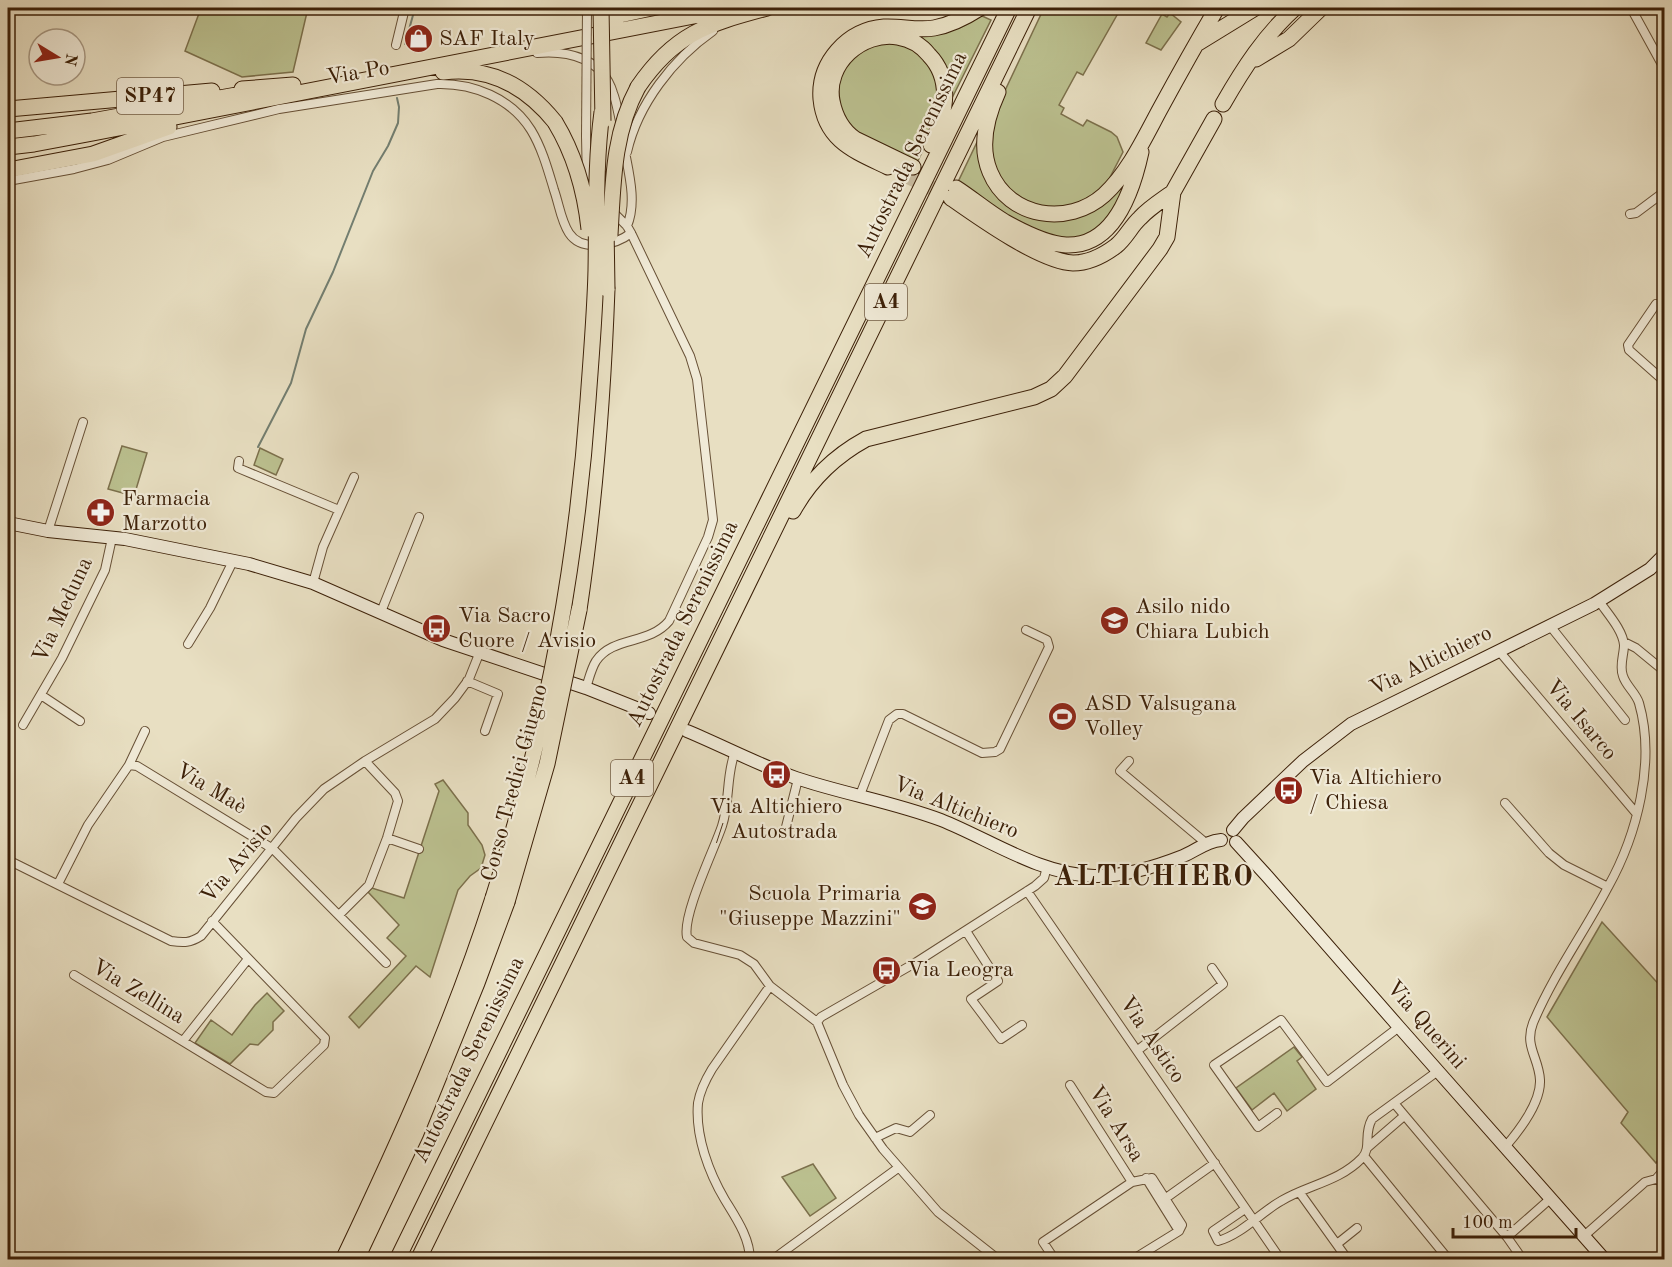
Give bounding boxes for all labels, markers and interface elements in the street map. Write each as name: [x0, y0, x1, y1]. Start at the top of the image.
shop icon: SAF Italy: [402, 23, 434, 55]
north arrow: [27, 27, 87, 87]
place label: SAF Italy: [439, 28, 535, 50]
street label: Autostrada Serenissima: [852, 48, 972, 262]
text: N: [61, 52, 79, 68]
street label: Via Po: [325, 57, 391, 89]
road number: SP47: [117, 78, 183, 114]
road number: A4: [865, 284, 907, 320]
place label: Farmacia Marzotto: [122, 488, 210, 535]
pharmacy icon: Farmacia Marzotto: [85, 496, 117, 528]
street label: Autostrada Serenissima: [623, 517, 743, 731]
street label: Via Meduna: [29, 554, 97, 666]
place label: Asilo nido Chiara Lubich: [1135, 596, 1270, 643]
school or university icon: Asilo nido Chiara Lubich: [1098, 604, 1130, 636]
place label: Via Sacro Cuore / Avisio: [458, 605, 596, 652]
bus stop icon: Via Sacro Cuore / Avisio: [421, 613, 453, 645]
street label: Via Altichiero: [1366, 622, 1496, 700]
street label: Via Isarco: [1541, 676, 1621, 764]
street label: Corso Tredici Giugno: [478, 682, 552, 884]
place label: ASD Valsugana Volley: [1084, 693, 1237, 740]
sports icon: ASD Valsugana Volley: [1047, 701, 1079, 733]
street label: Via Maè: [172, 759, 250, 819]
bus stop icon: Via Altichiero / Autostrada: [760, 759, 792, 791]
road number: A4: [611, 760, 653, 796]
place label: Via Altichiero / Chiesa: [1309, 767, 1442, 814]
street label: Via Altichiero: [890, 773, 1022, 843]
bus stop icon: Via Altichiero / Chiesa: [1272, 775, 1304, 807]
place label: Via Altichiero / Autostrada: [710, 796, 842, 843]
street label: Via Avisio: [197, 818, 277, 908]
district label: ALTICHIERO: [1054, 864, 1254, 892]
place label: Scuola Primaria "Giuseppe Mazzini": [719, 883, 901, 930]
school or university icon: Scuola Primaria "Giuseppe Mazzini": [906, 891, 938, 923]
street label: Autostrada Serenissima: [409, 953, 529, 1167]
bus stop icon: Via Leogra: [870, 954, 902, 986]
street label: Via Zellina: [88, 956, 188, 1028]
place label: Via Leogra: [907, 959, 1014, 981]
street label: Via Querini: [1382, 977, 1470, 1073]
street label: Via Astico: [1115, 993, 1189, 1087]
street label: Via Arsa: [1084, 1082, 1148, 1166]
scale bar: [1453, 1201, 1576, 1239]
text: 100 m: [1462, 1214, 1513, 1232]

